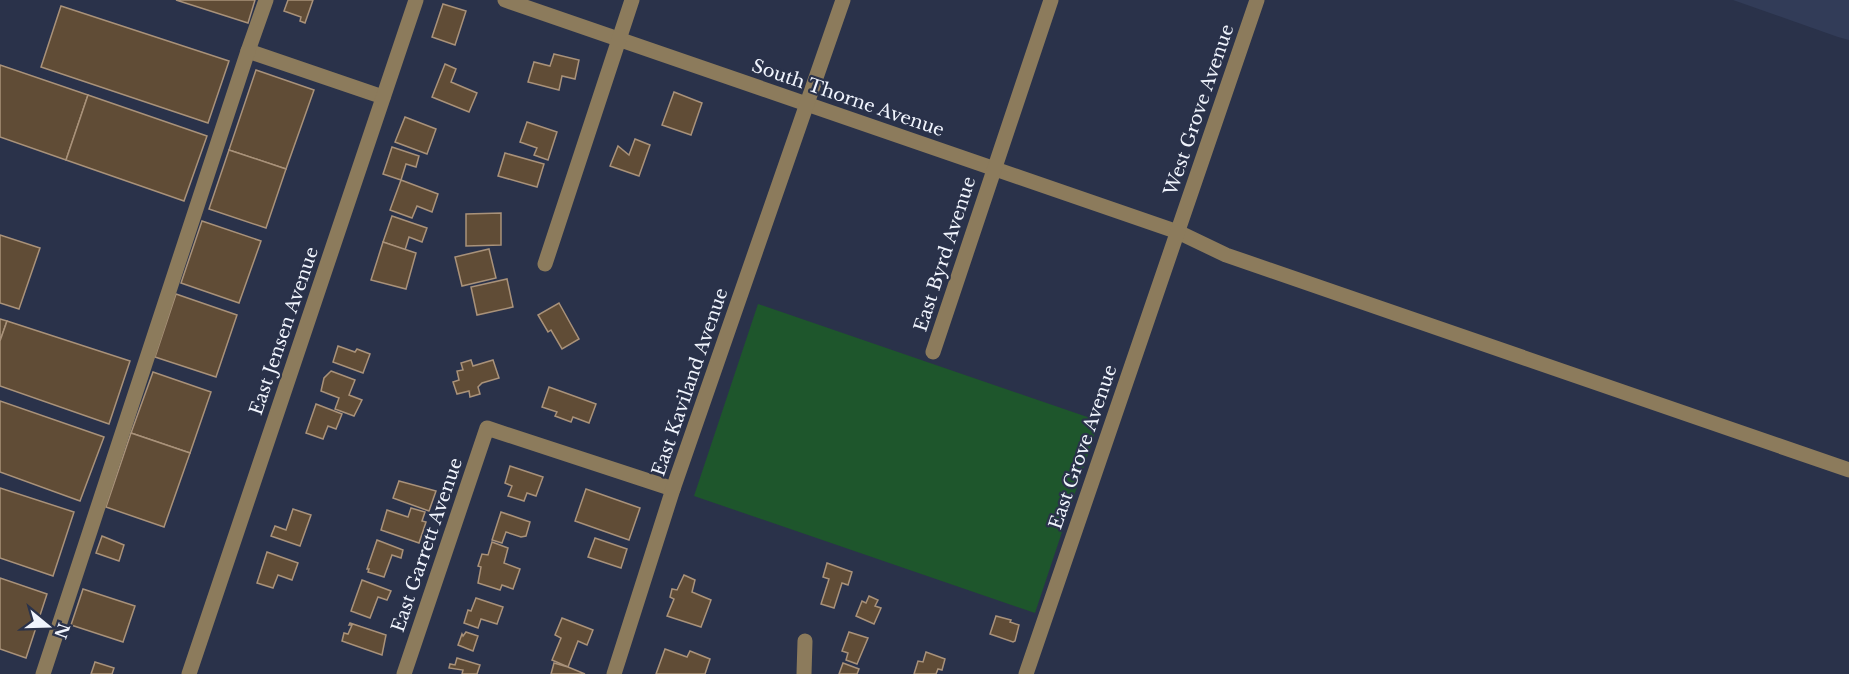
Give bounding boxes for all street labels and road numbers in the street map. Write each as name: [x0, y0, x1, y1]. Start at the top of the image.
street label: West Grove Avenue: [1159, 22, 1239, 199]
street label: South Thorne Avenue: [749, 55, 947, 141]
street label: East Byrd Avenue: [910, 174, 980, 334]
street label: East Jensen Avenue: [245, 244, 323, 418]
street label: East Kaviland Avenue: [647, 285, 733, 479]
street label: East Grove Avenue: [1045, 362, 1121, 532]
street label: East Garrett Avenue: [387, 455, 467, 635]

